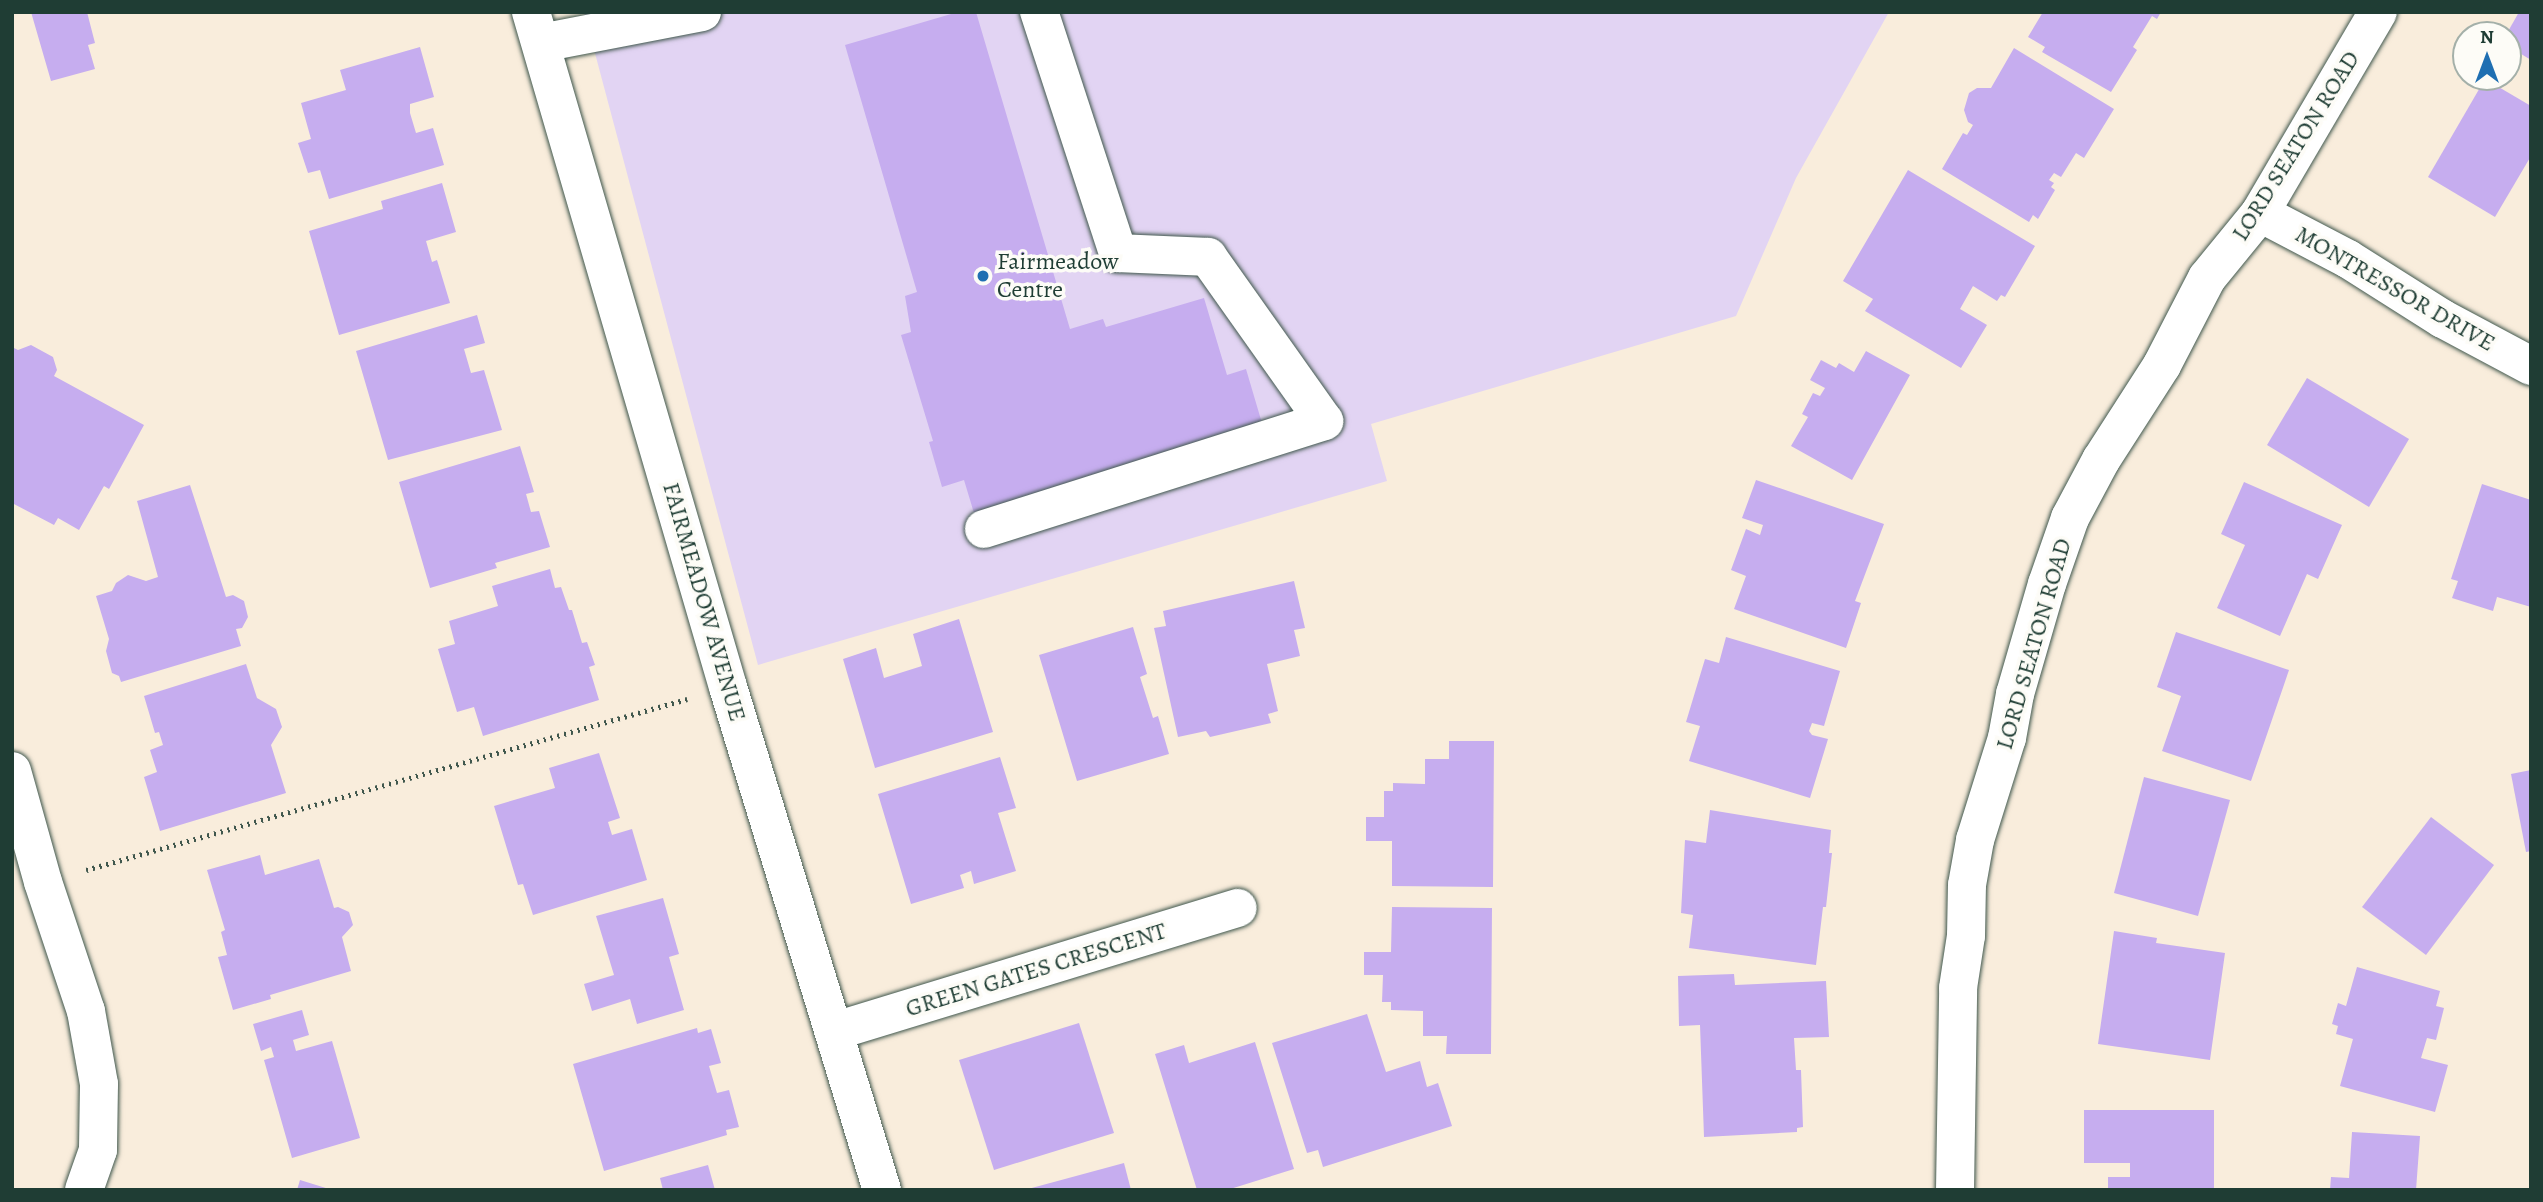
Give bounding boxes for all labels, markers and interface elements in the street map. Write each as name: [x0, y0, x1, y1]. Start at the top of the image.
north arrow: [2452, 21, 2522, 91]
text: N: [2480, 24, 2494, 50]
street label: LORD SEATON ROAD: [2226, 46, 2366, 246]
street label: MONTRESSOR DRIVE: [2290, 220, 2500, 358]
place label: Fairmeadow Centre: [997, 248, 1119, 304]
marker: Fairmeadow Centre: [975, 268, 991, 284]
street label: FAIRMEADOW AVENUE: [656, 479, 752, 725]
street label: LORD SEATON ROAD: [1990, 535, 2078, 753]
street label: GREEN GATES CRESCENT: [902, 917, 1170, 1023]

